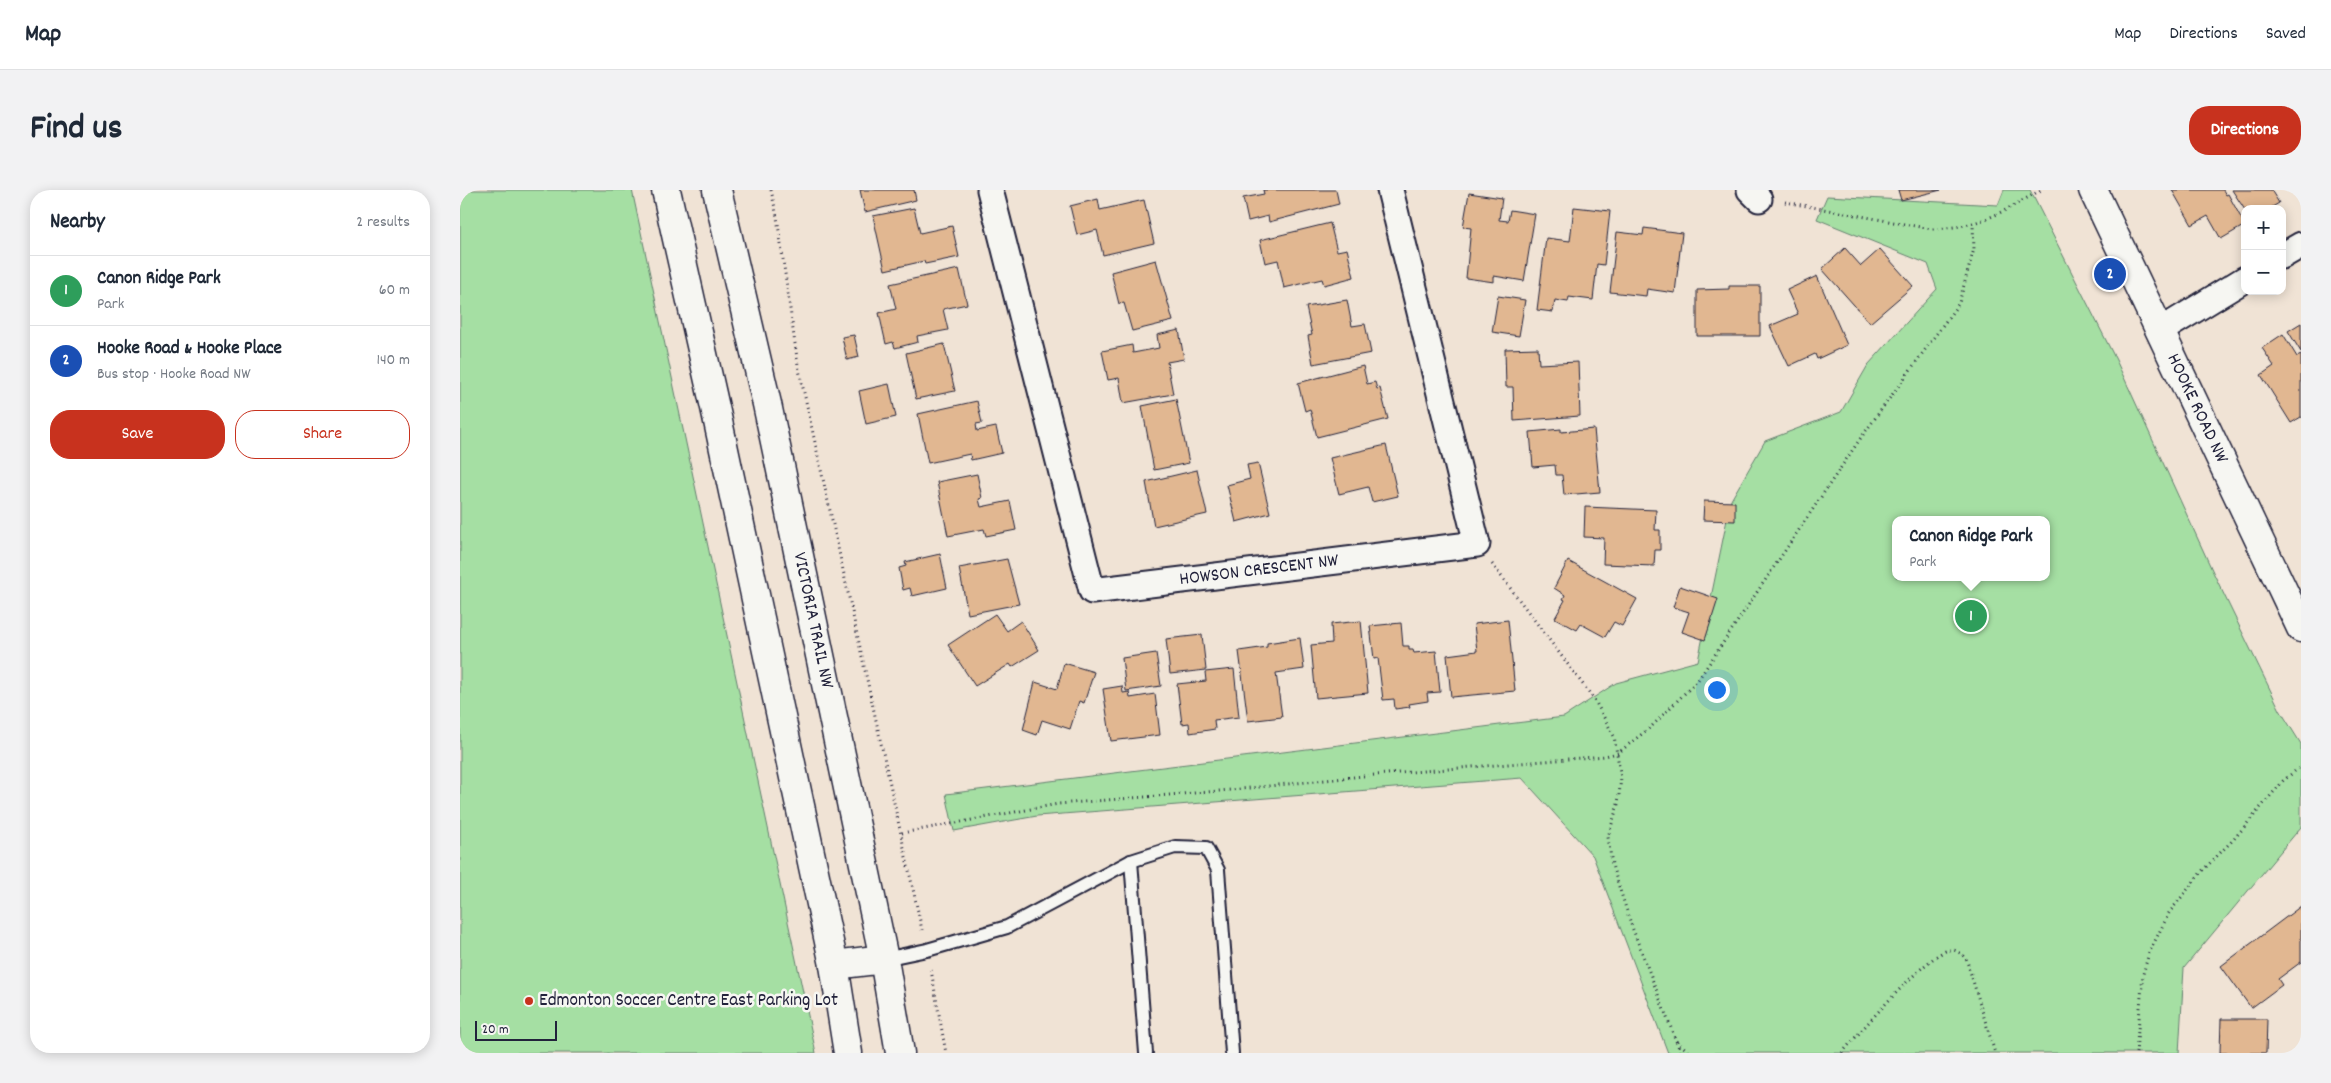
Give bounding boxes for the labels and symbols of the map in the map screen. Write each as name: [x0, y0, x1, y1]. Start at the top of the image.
pin: 2: [2094, 255, 2126, 293]
street label: HOOKE ROAD NW: [2159, 349, 2234, 468]
street label: HOWSON CRESCENT NW: [1178, 548, 1340, 594]
street label: VICTORIA TRAIL NW: [785, 550, 840, 691]
pin: 1: [1955, 597, 1987, 635]
your location: [1704, 677, 1730, 703]
place label: Edmonton Soccer Centre East Parking Lot: [539, 988, 838, 1015]
marker: Edmonton Soccer Centre East Parking Lot: [523, 995, 535, 1007]
scale bar: [475, 1018, 558, 1041]

